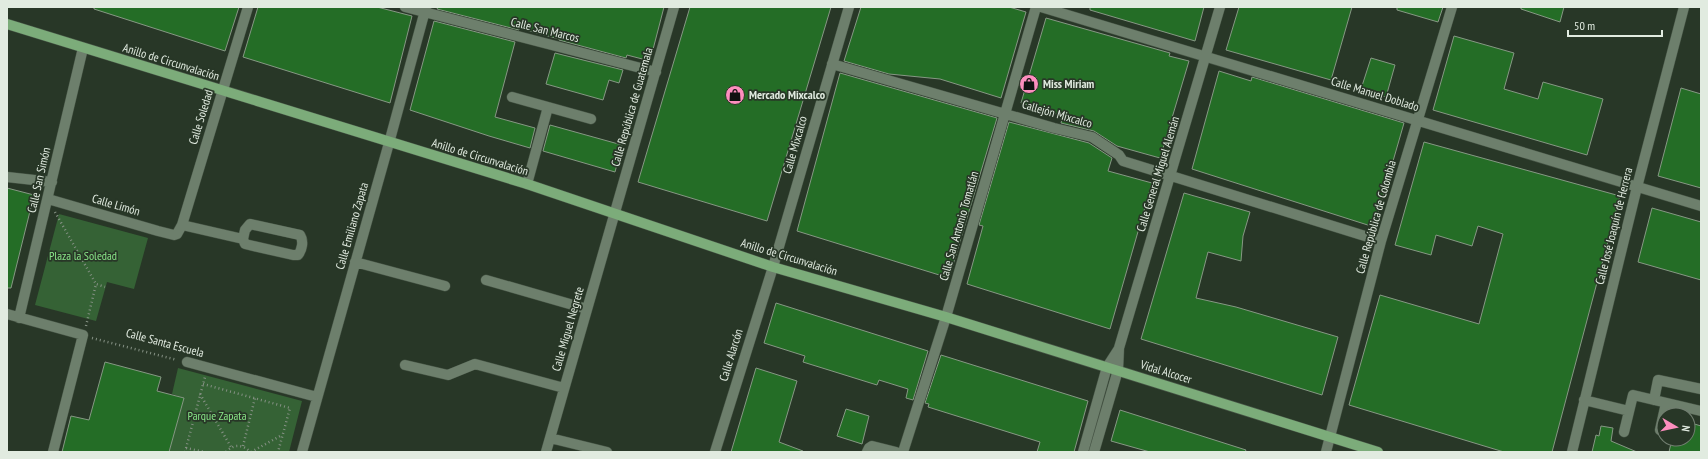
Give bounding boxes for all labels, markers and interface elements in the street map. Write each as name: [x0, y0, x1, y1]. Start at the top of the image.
scale bar: [1568, 12, 1662, 38]
street label: Calle San Marcos: [509, 14, 581, 45]
text: 50 m: [1574, 18, 1595, 33]
street label: Anillo de Circunvalación: [121, 40, 221, 83]
street label: Calle República de Guatemala: [607, 45, 656, 168]
shop icon: Miss Miriam: [1018, 73, 1040, 95]
street label: Calle Manuel Doblado: [1329, 73, 1421, 114]
place label: Miss Miriam: [1043, 76, 1094, 91]
shop icon: Mercado Mixcalco: [724, 84, 746, 106]
place label: Mercado Mixcalco: [749, 87, 826, 102]
street label: Calle Soledad: [185, 88, 216, 146]
street label: Callejón Mixcalco: [1020, 96, 1094, 131]
street label: Calle Mixcalco: [779, 114, 810, 175]
street label: Calle General Miguel Alemán: [1133, 114, 1182, 233]
street label: Anillo de Circunvalación: [430, 135, 530, 178]
street label: Calle San Simón: [24, 146, 53, 214]
street label: Calle República de Colombia: [1352, 158, 1399, 275]
street label: Calle José Joaquín de Herrera: [1592, 166, 1635, 286]
street label: Calle San Antonio Tomatlán: [936, 169, 981, 282]
street label: Calle Emiliano Zapata: [332, 180, 371, 271]
street label: Calle Limón: [90, 191, 142, 218]
street label: Anillo de Circunvalación: [739, 235, 839, 278]
park label: Plaza la Soledad: [49, 248, 117, 263]
street label: Calle Miguel Negrete: [548, 285, 587, 373]
street label: Calle Santa Escuela: [124, 325, 206, 360]
street label: Calle Alarcón: [715, 327, 746, 383]
street label: Vidal Alcocer: [1138, 356, 1194, 387]
north arrow: [1656, 407, 1696, 447]
park label: Parque Zapata: [188, 408, 247, 423]
text: N: [1678, 425, 1693, 433]

